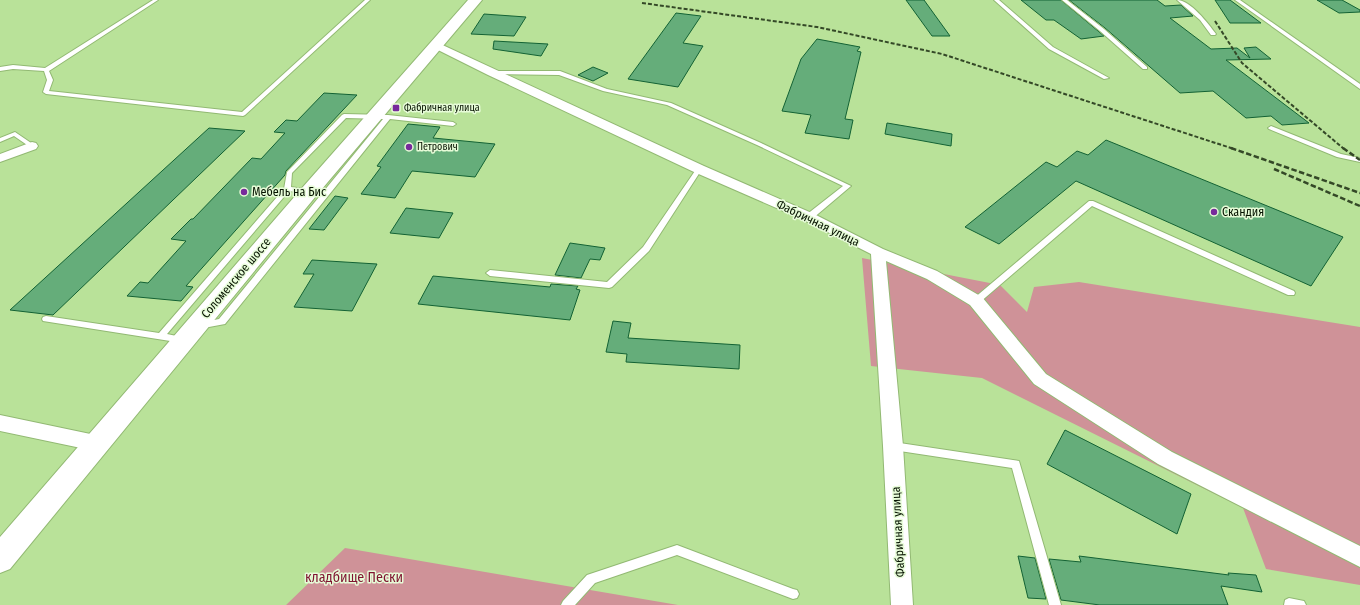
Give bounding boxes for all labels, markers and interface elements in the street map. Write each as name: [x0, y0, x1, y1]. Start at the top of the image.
place label: Фабричная улица: [404, 102, 480, 114]
marker: Фабричная улица: [391, 103, 401, 113]
place label: Петрович: [417, 141, 458, 153]
marker: Петрович: [404, 142, 414, 152]
place label: Мебель на Бис: [252, 185, 326, 199]
marker: Мебель на Бис: [239, 187, 249, 197]
street label: Фабричная улица: [774, 197, 862, 249]
place label: Скандия: [1222, 205, 1264, 219]
marker: Скандия: [1209, 207, 1219, 217]
street label: Соломенское шоссе: [198, 235, 274, 321]
street label: Фабричная улица: [889, 486, 907, 578]
park label: кладбище Пески: [305, 569, 403, 586]

